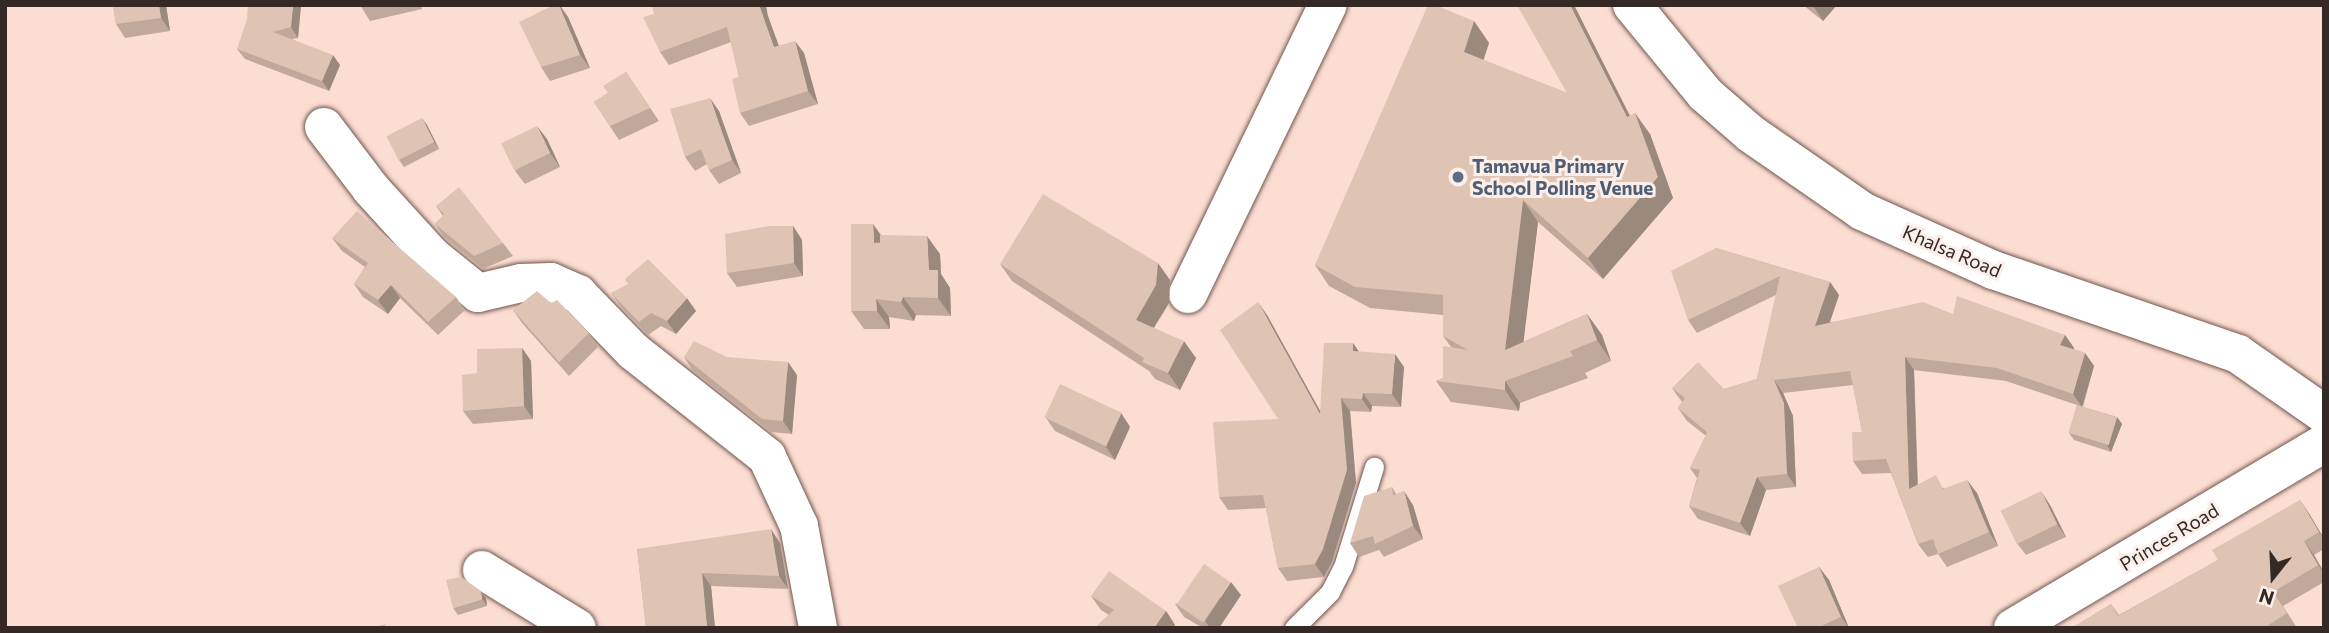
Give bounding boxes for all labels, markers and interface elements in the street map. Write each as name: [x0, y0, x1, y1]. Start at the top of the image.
place label: Tamavua Primary School Polling Venue: [1472, 155, 1653, 199]
marker: Tamavua Primary School Polling Venue: [1450, 169, 1466, 185]
street label: Khalsa Road: [1899, 220, 2005, 282]
street label: Princes Road: [2115, 499, 2223, 575]
north arrow: [2238, 542, 2308, 612]
text: N: [2256, 584, 2277, 611]

